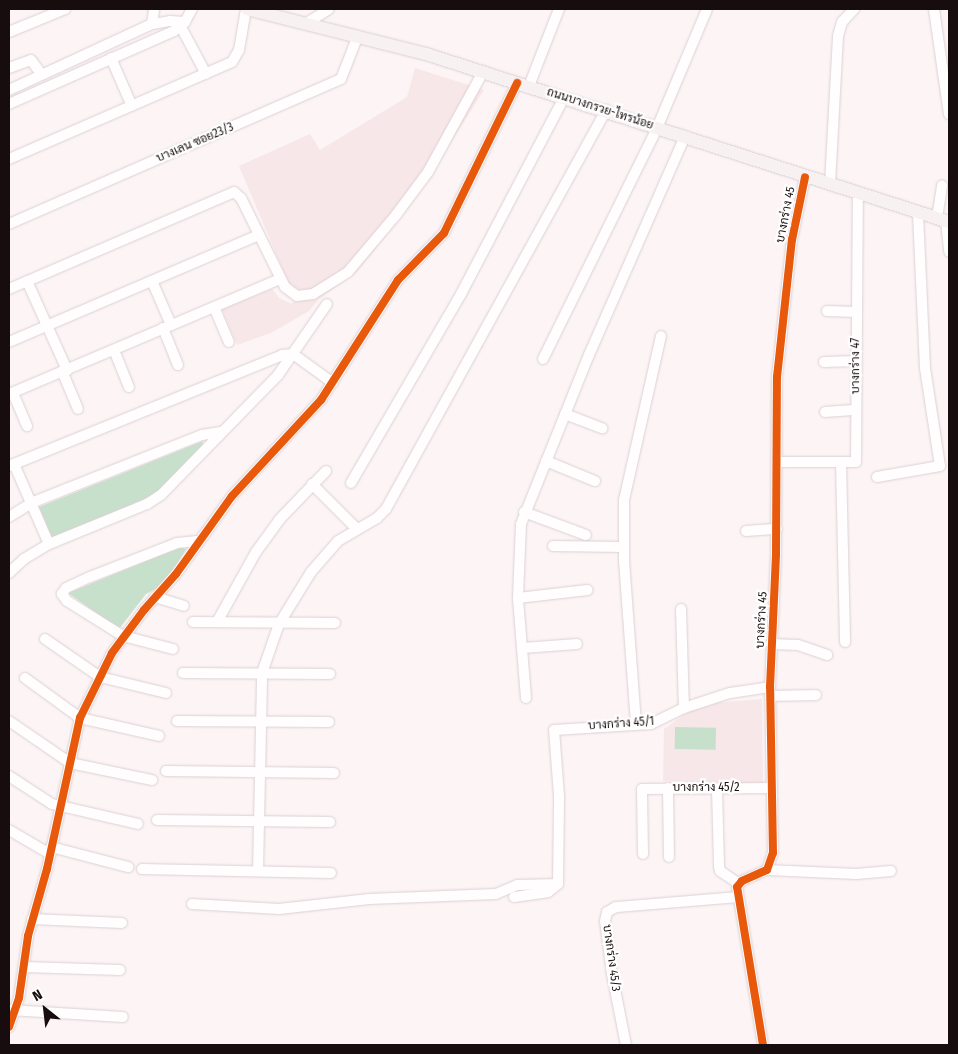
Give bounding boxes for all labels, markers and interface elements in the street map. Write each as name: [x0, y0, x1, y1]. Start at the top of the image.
street label: ถนนบางกรวย-ไทรน้อย: [545, 85, 655, 133]
street label: บางเลน ซอย23/3: [154, 120, 236, 166]
street label: บางกร่าง 45: [773, 186, 799, 244]
street label: บางกร่าง 47: [849, 338, 863, 394]
street label: บางกร่าง 45: [753, 591, 771, 649]
street label: บางกร่าง 45/1: [587, 715, 655, 733]
street label: บางกร่าง 45/2: [672, 781, 740, 795]
street label: บางกร่าง 45/3: [599, 924, 623, 992]
north arrow: [20, 984, 70, 1034]
text: N: [30, 986, 45, 1005]

